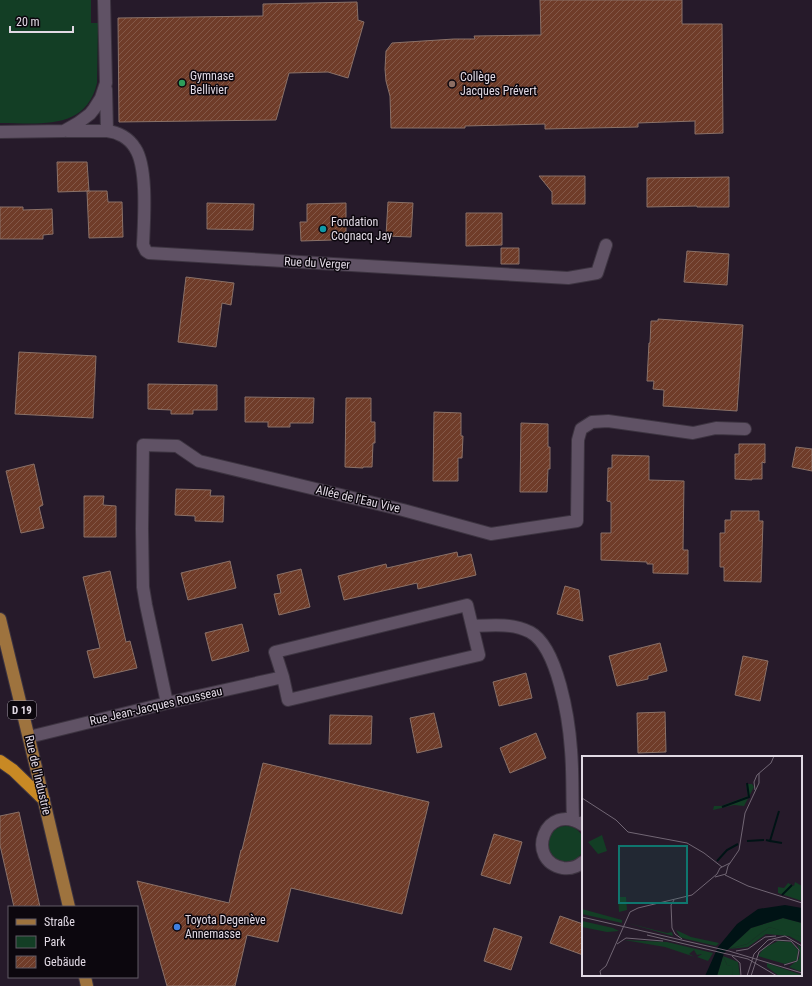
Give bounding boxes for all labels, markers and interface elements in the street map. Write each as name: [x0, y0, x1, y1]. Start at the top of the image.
scale bar: [10, 8, 73, 34]
text: 20 m: [16, 15, 40, 29]
place label: Gymnase Bellivier: [190, 69, 234, 97]
place label: Collège Jacques Prévert: [460, 70, 537, 98]
marker: Gymnase Bellivier: [177, 78, 187, 88]
marker: Collège Jacques Prévert: [447, 79, 457, 89]
place label: Fondation Cognacq Jay: [331, 215, 392, 243]
marker: Fondation Cognacq Jay: [318, 224, 328, 234]
street label: Rue du Verger: [284, 254, 351, 272]
street label: Allée de l'Eau Vive: [315, 483, 402, 516]
street label: Rue Jean-Jacques Rousseau: [88, 684, 224, 728]
road number: D 19: [8, 701, 36, 719]
street label: Rue de l'Industrie: [22, 734, 54, 817]
inset map: [582, 756, 802, 976]
legend: [8, 906, 138, 978]
place label: Toyota Degenève Annemasse: [185, 913, 266, 941]
text: Straße: [44, 915, 75, 929]
marker: Toyota Degenève Annemasse: [172, 922, 182, 932]
text: Park: [44, 935, 66, 949]
text: Gebäude: [44, 955, 86, 969]

